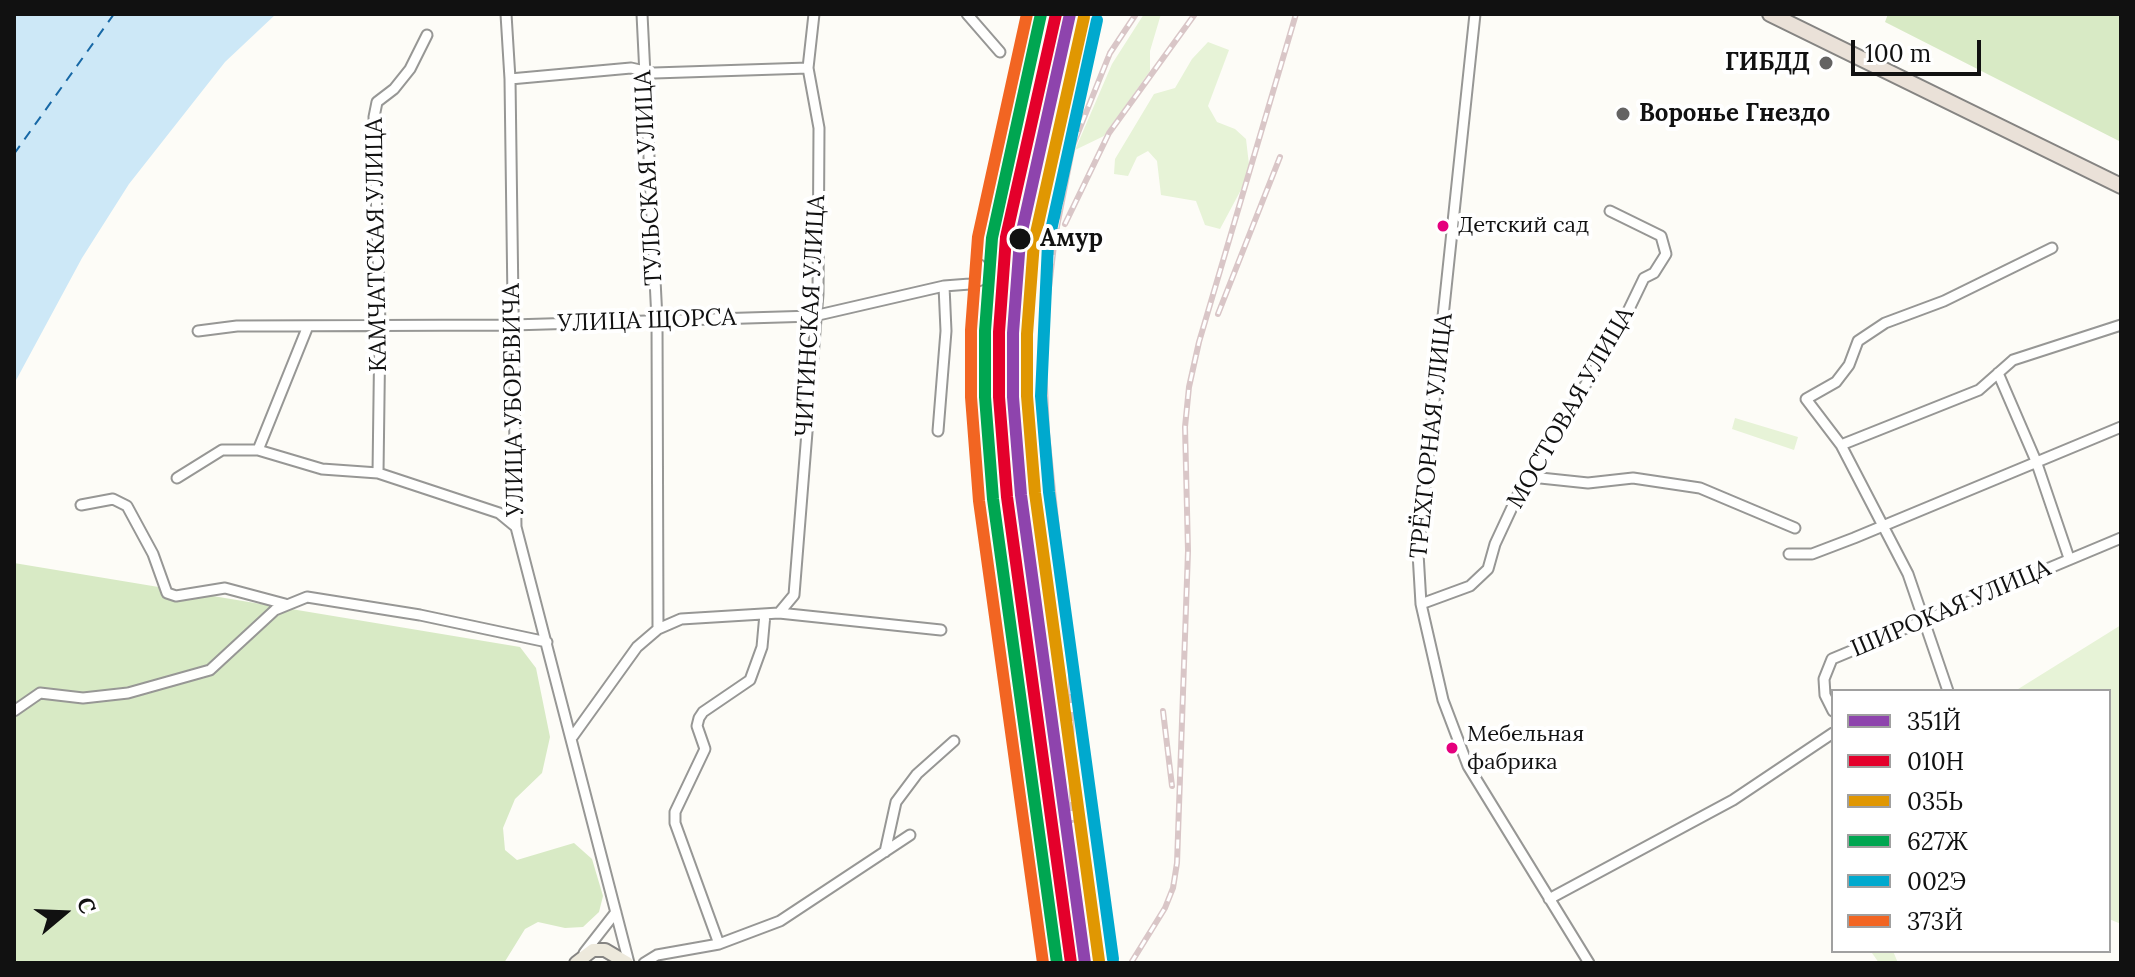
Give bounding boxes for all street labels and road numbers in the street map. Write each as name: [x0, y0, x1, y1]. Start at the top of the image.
street label: ТУЛЬСКАЯ УЛИЦА: [629, 70, 669, 286]
street label: КАМЧАТСКАЯ УЛИЦА: [360, 118, 394, 372]
street label: ЧИТИНСКАЯ УЛИЦА: [790, 194, 832, 438]
street label: УЛИЦА УБОРЕВИЧА: [498, 283, 530, 517]
street label: МОСТОВАЯ УЛИЦА: [1502, 302, 1640, 514]
street label: УЛИЦА ЩОРСА: [557, 303, 737, 339]
street label: ТРЁХГОРНАЯ УЛИЦА: [1405, 312, 1459, 560]
street label: ШИРОКАЯ УЛИЦА: [1847, 554, 2055, 664]

